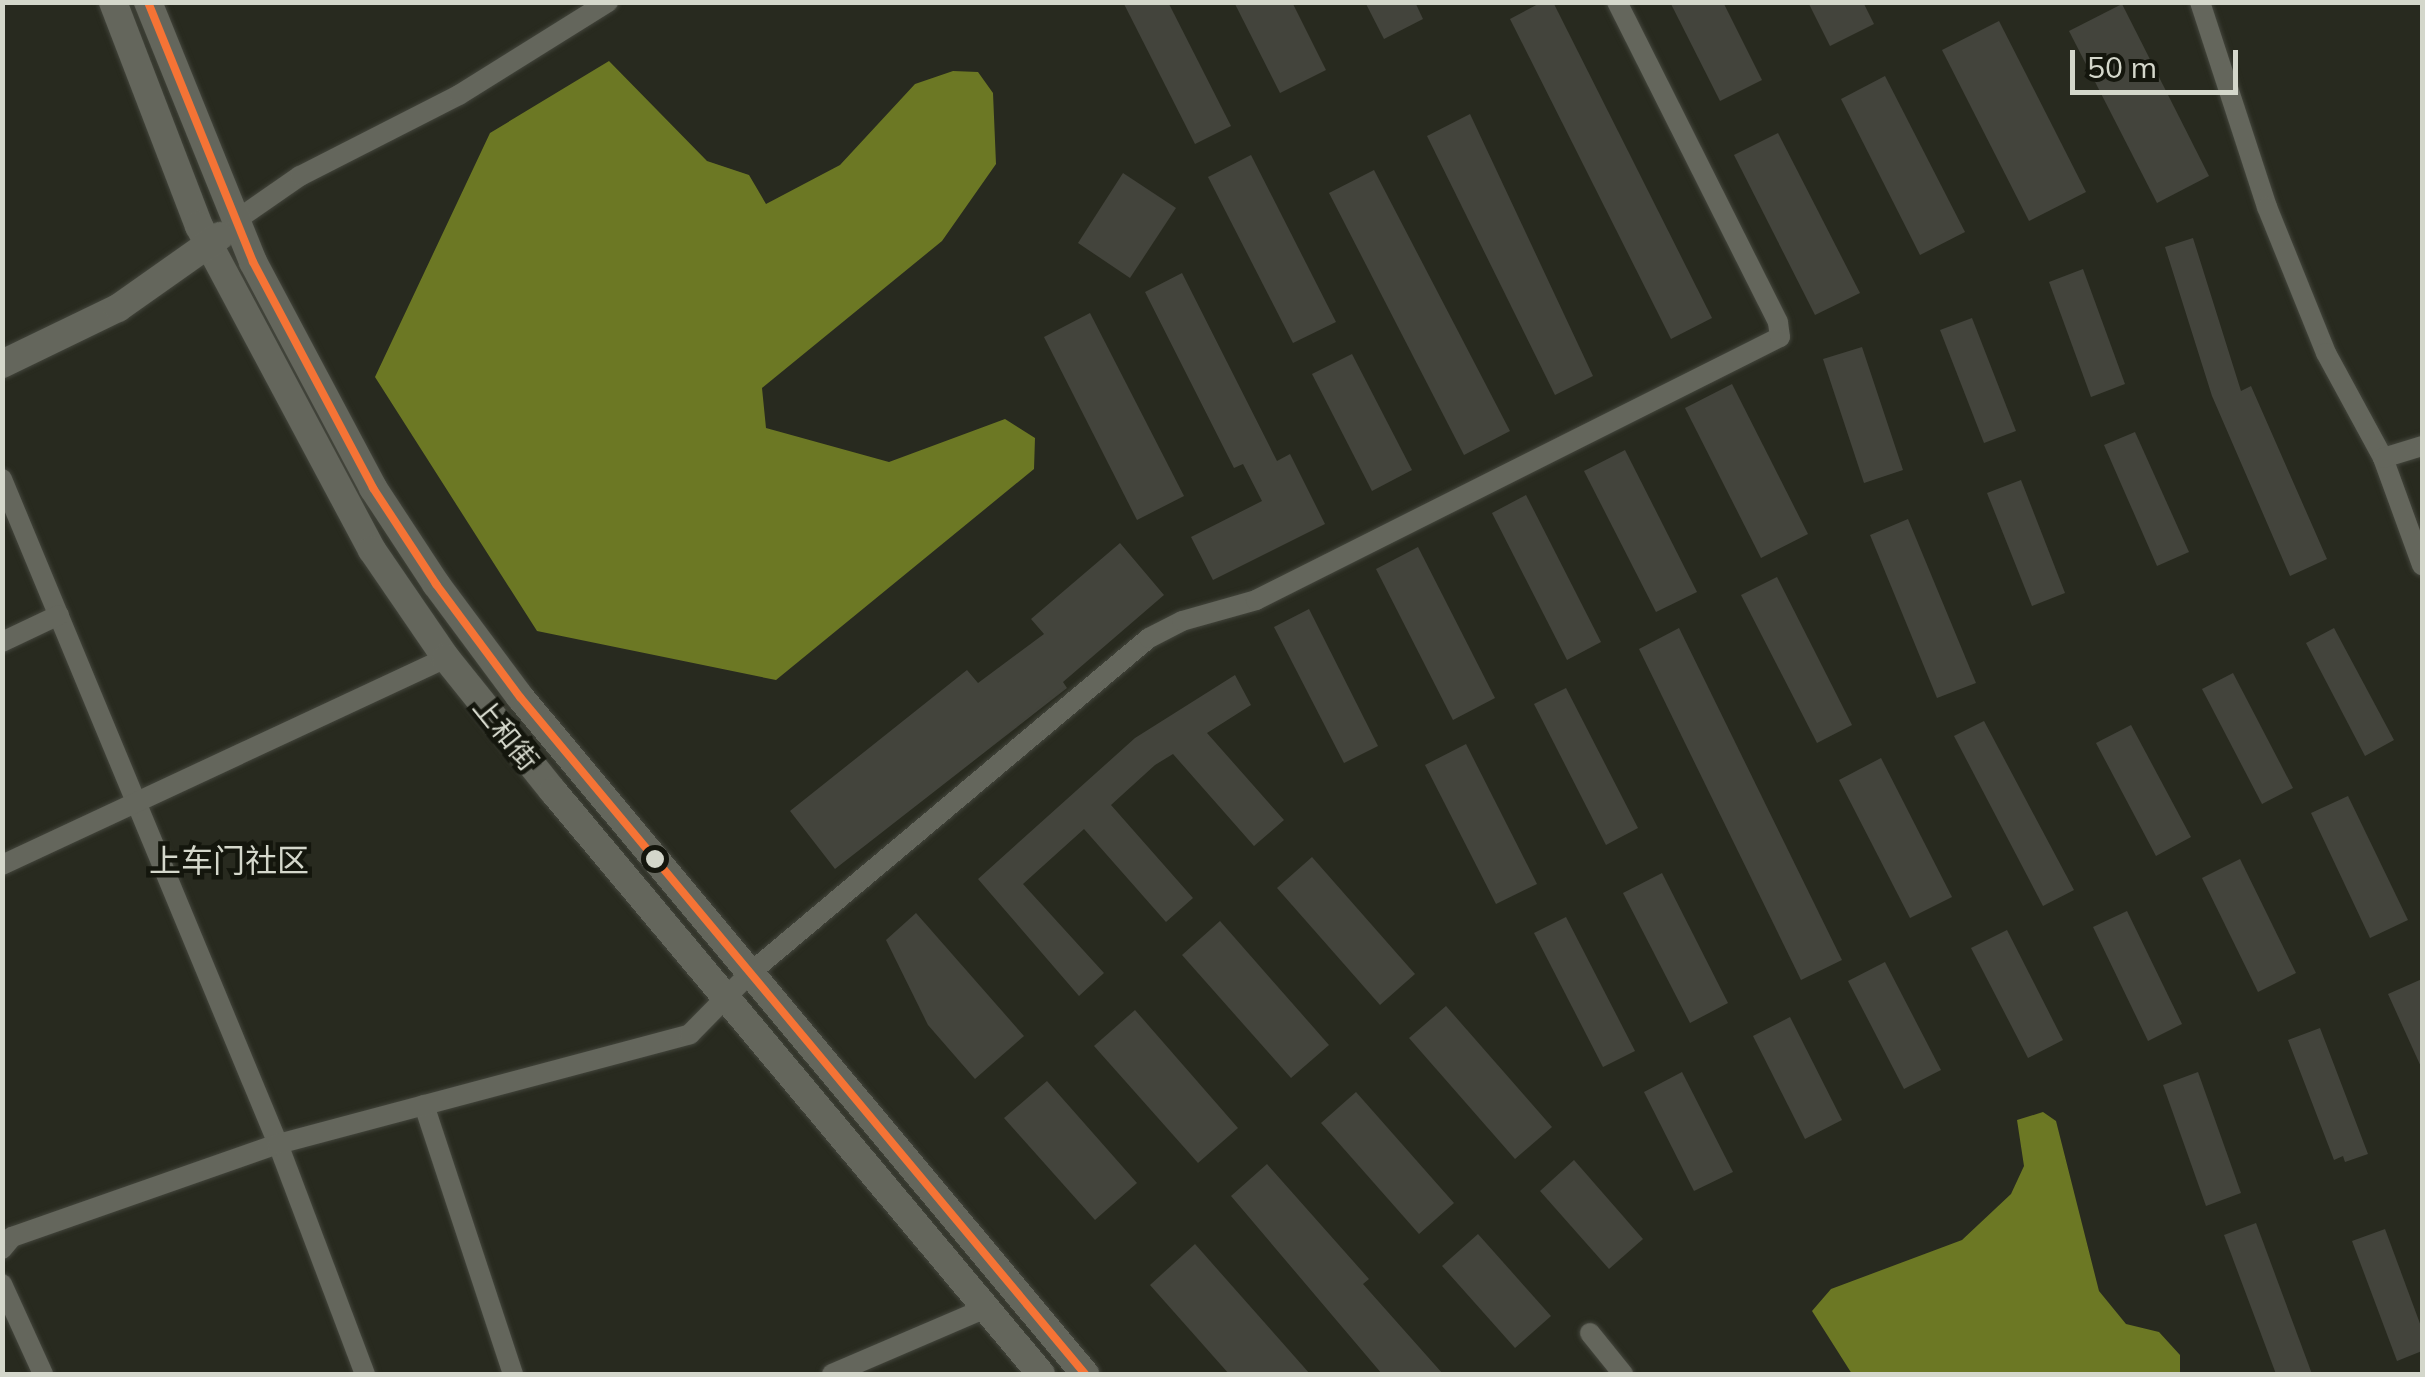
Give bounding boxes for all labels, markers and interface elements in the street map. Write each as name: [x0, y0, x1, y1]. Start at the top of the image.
scale bar: [2075, 30, 2242, 92]
text: 50 m: [2087, 48, 2157, 86]
street label: 上和街: [467, 691, 545, 777]
district label: 上车门社区: [149, 841, 309, 879]
unlabelled marker: [645, 849, 665, 869]

